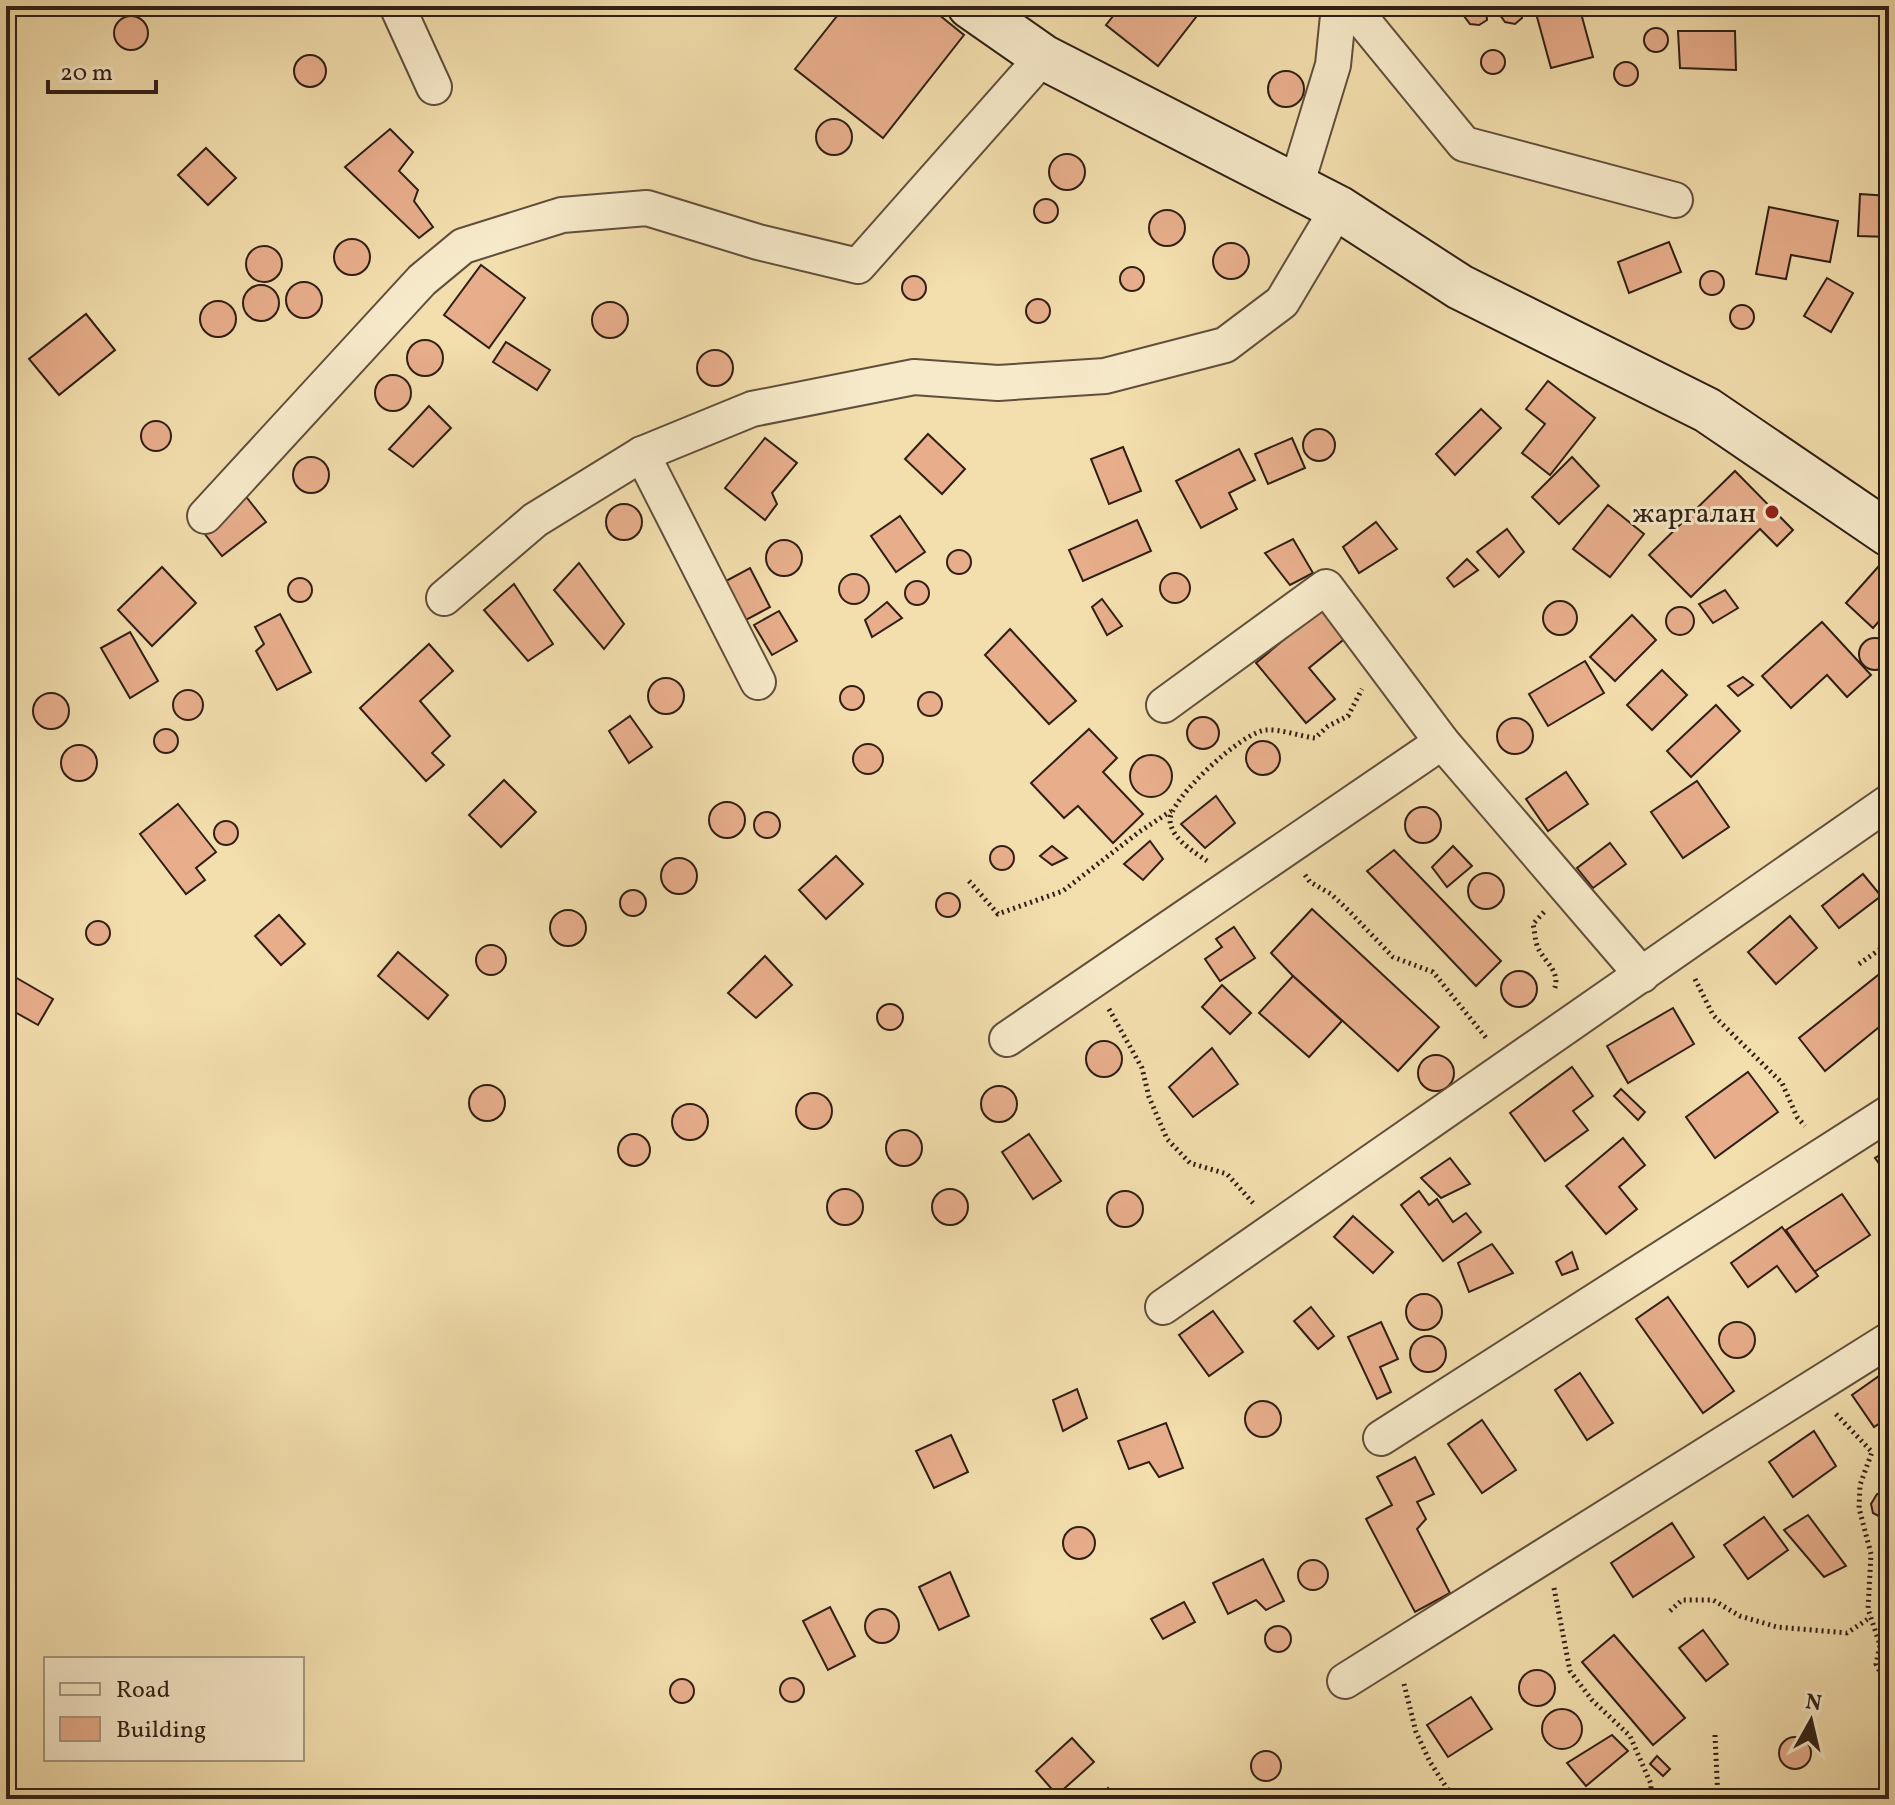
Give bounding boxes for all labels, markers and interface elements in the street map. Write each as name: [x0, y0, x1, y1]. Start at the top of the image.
scale bar: [48, 44, 156, 94]
text: 20 m: [60, 57, 113, 91]
place label: жаргалан: [1632, 495, 1756, 534]
marker: жаргалан: [1763, 503, 1781, 521]
legend: [44, 1657, 304, 1761]
text: Road: [116, 1674, 170, 1708]
north arrow: [1771, 1681, 1851, 1761]
text: N: [1803, 1687, 1824, 1720]
text: Building: [116, 1714, 206, 1748]

